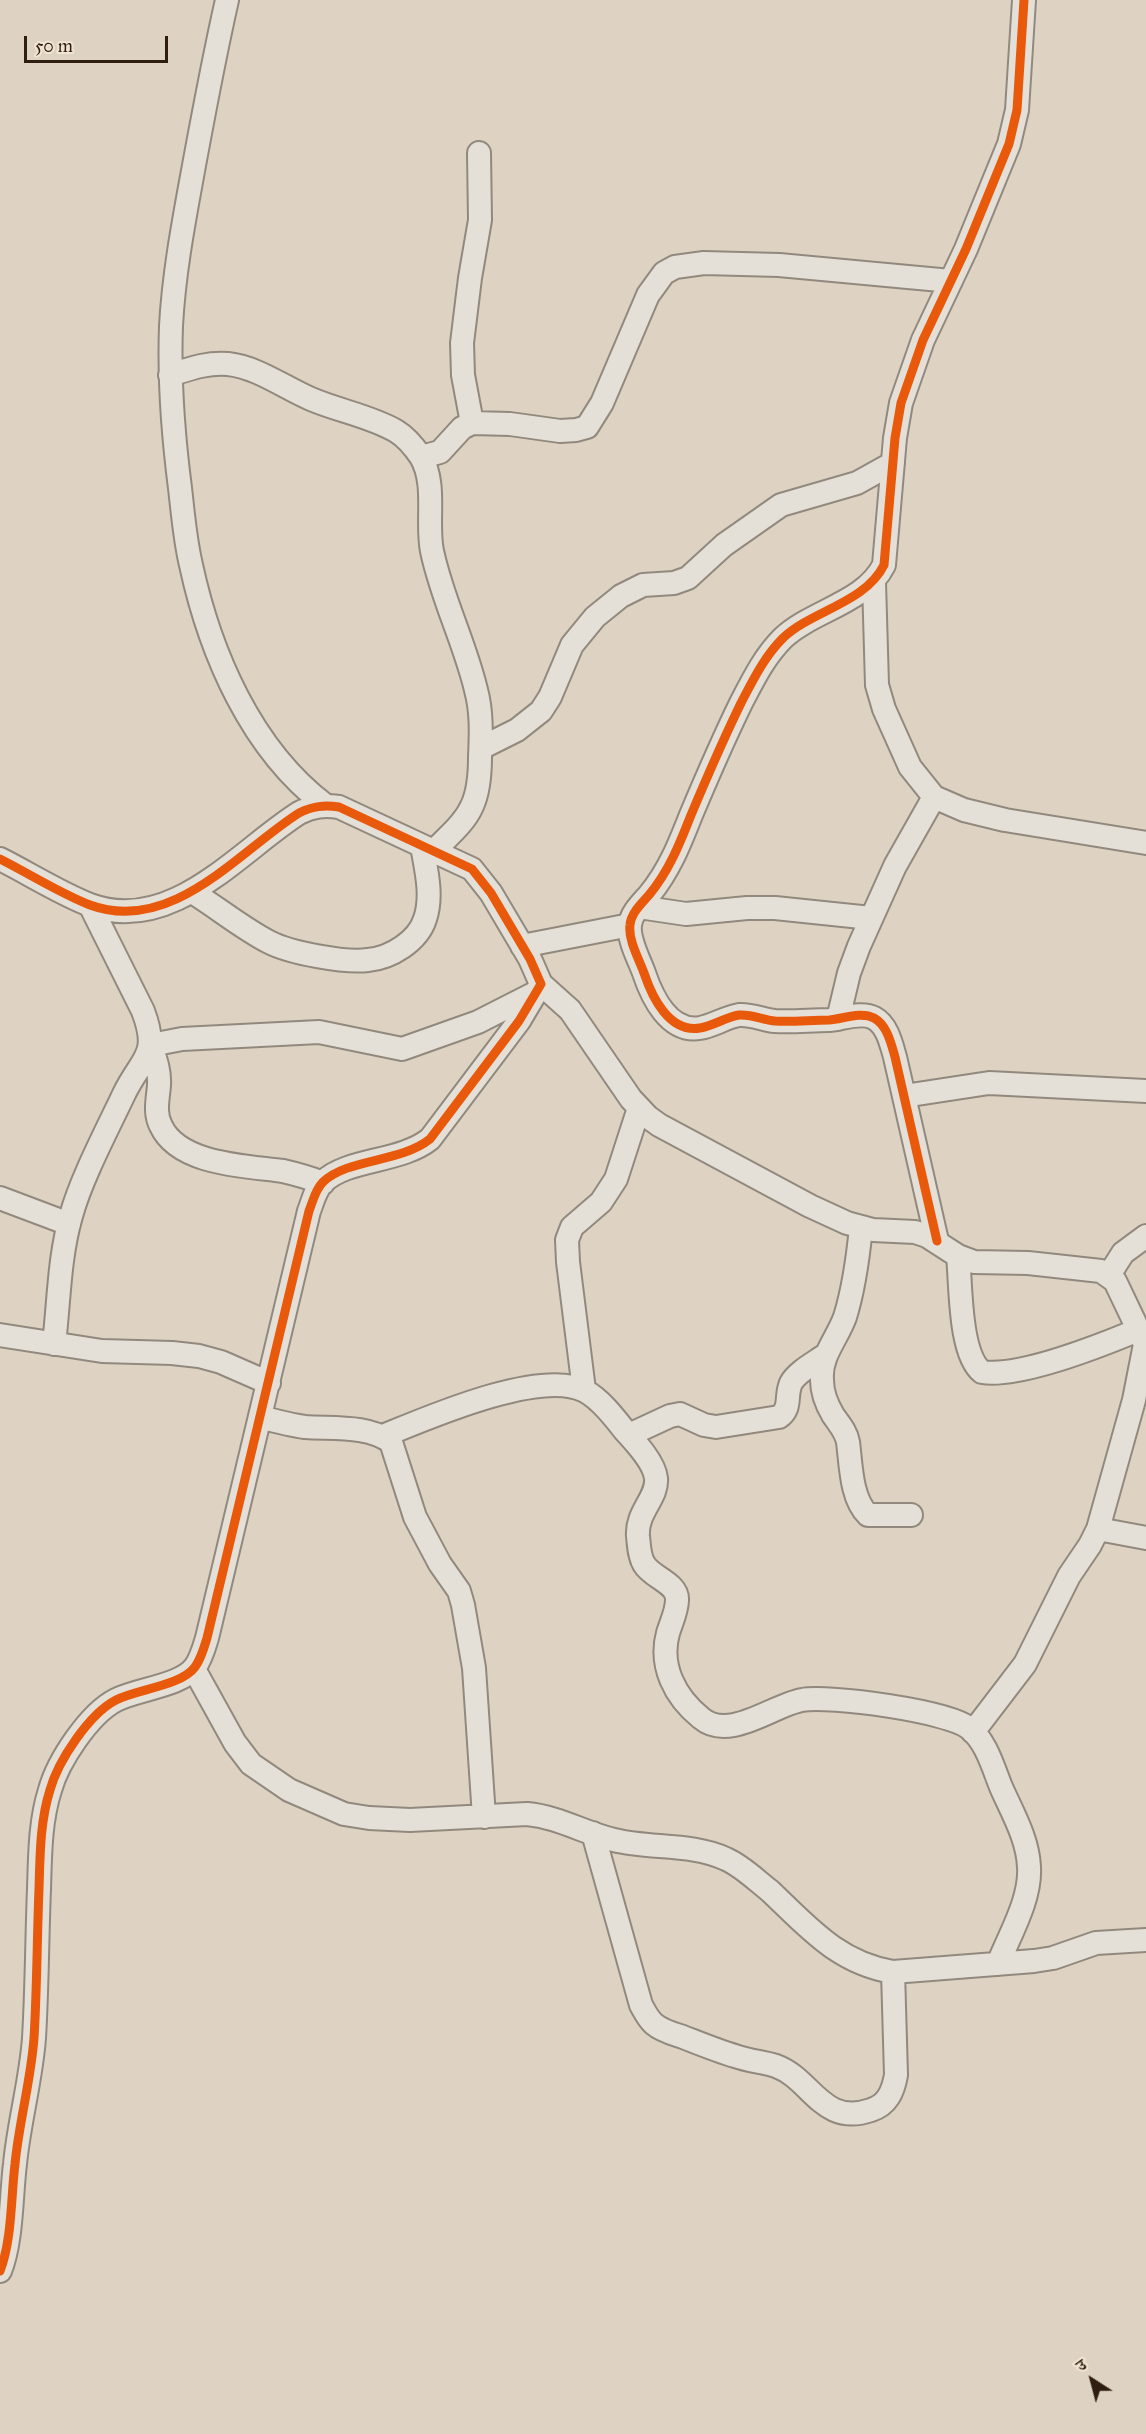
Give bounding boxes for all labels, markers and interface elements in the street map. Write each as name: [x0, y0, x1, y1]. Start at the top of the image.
scale bar: [27, 24, 171, 62]
text: 50 m: [35, 35, 73, 57]
north arrow: [1062, 2350, 1122, 2410]
text: उ: [1072, 2355, 1090, 2375]

